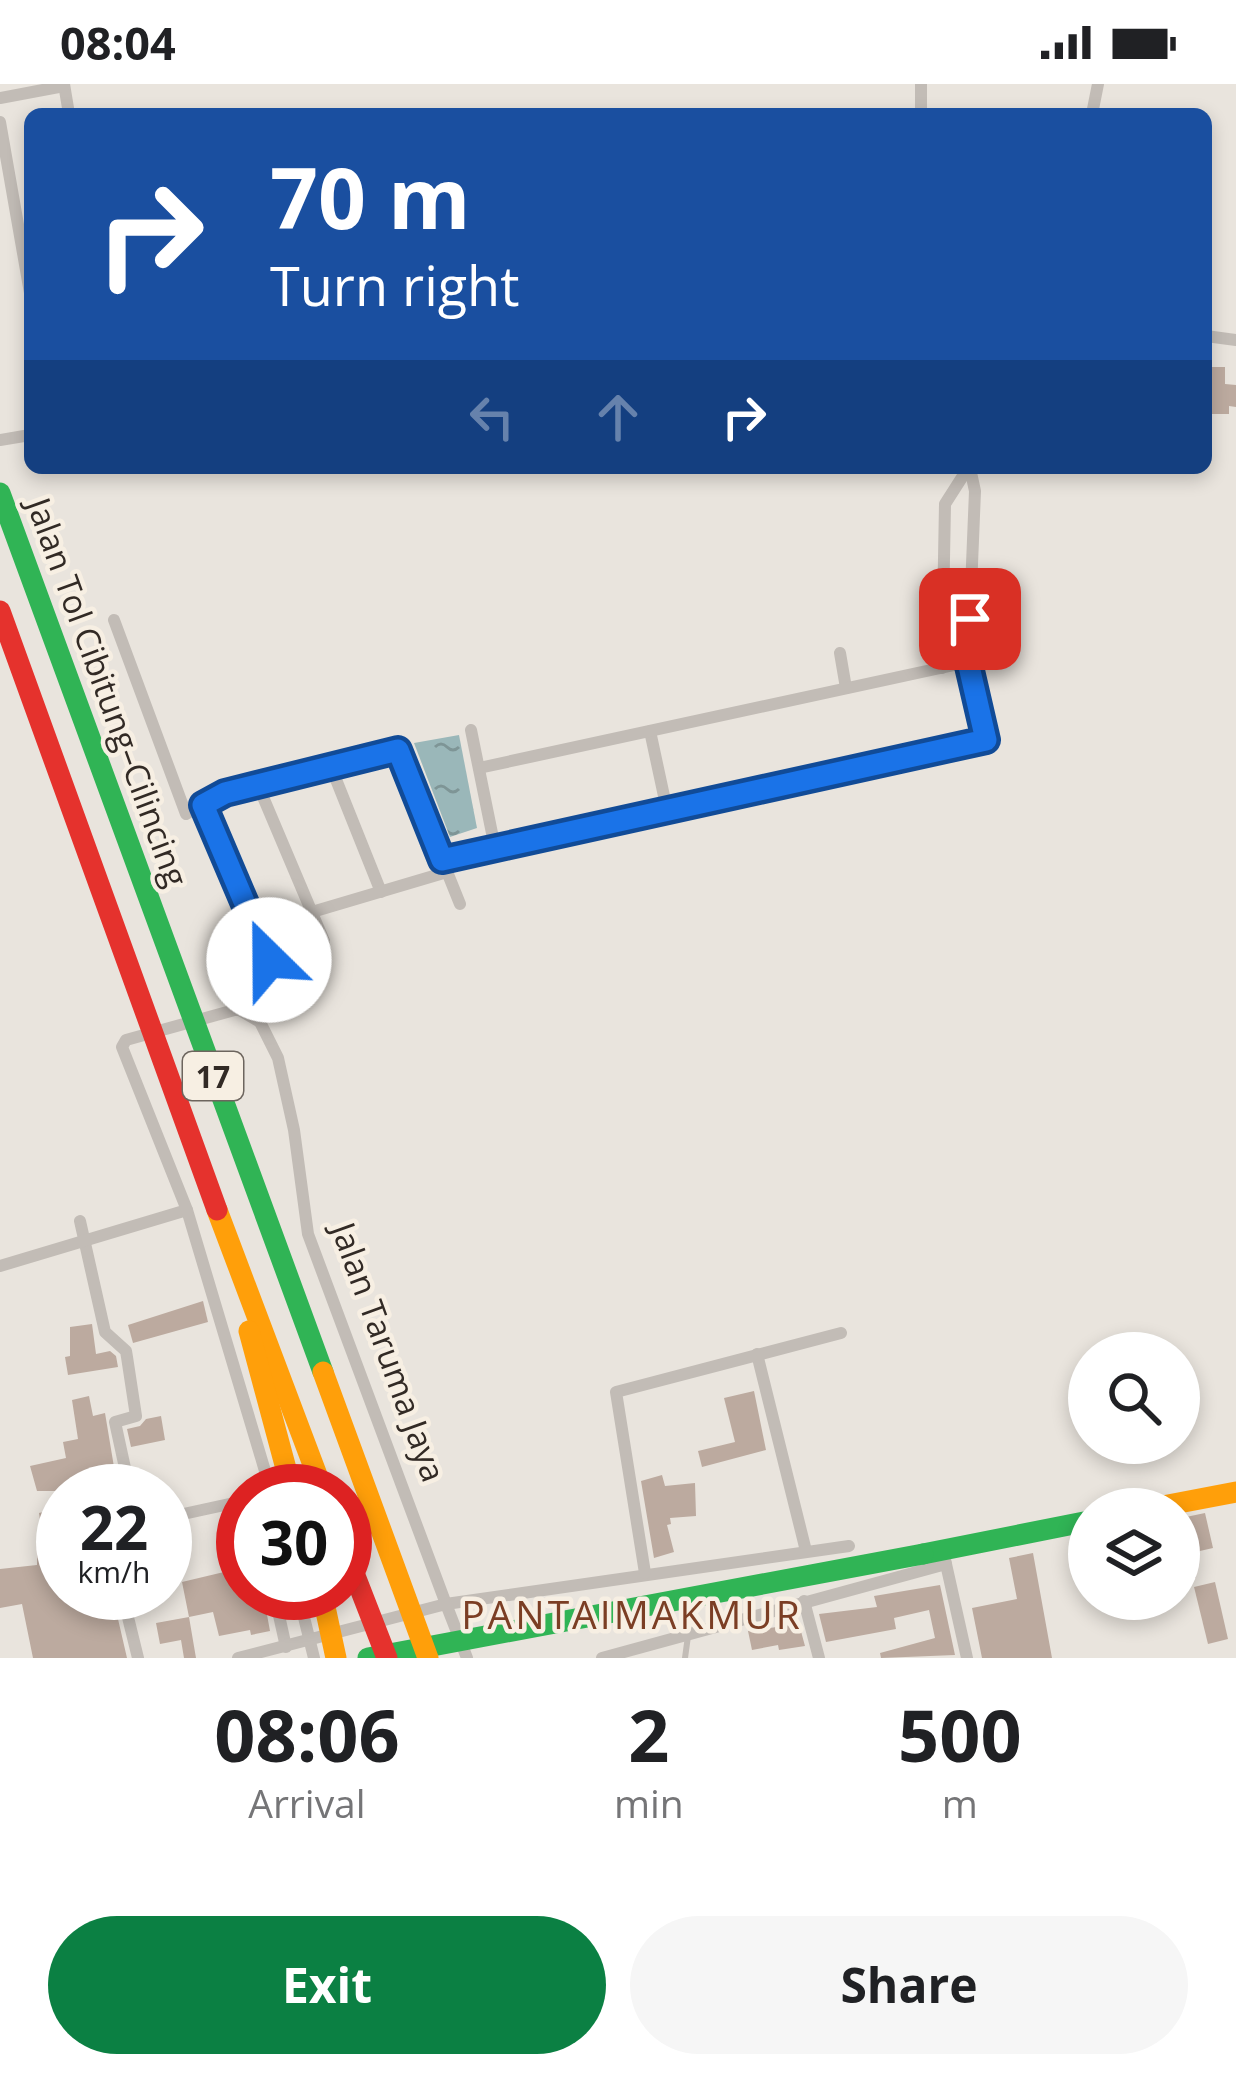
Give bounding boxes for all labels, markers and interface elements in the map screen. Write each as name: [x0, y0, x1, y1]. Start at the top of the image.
text: 08:04: [60, 12, 176, 73]
text: 70 m: [270, 139, 470, 254]
icon: right: [72, 156, 228, 312]
text: Turn right: [270, 248, 519, 322]
icon: left: [459, 384, 525, 450]
icon: ahead: [585, 384, 651, 450]
icon: right: [711, 384, 777, 450]
street label: Jalan Tol Cibitung–Cilincing: [16, 489, 199, 893]
pin: [919, 568, 1021, 670]
icon: arrive: [937, 586, 1003, 652]
position arrow: [206, 897, 332, 1023]
road number: 17: [183, 1052, 243, 1100]
street label: Jalan Taruma Jaya: [320, 1213, 457, 1488]
map controls: [1068, 1332, 1200, 1620]
button: search: [1068, 1332, 1200, 1464]
speed limit sign: 30: [216, 1464, 372, 1620]
text: 22: [80, 1486, 148, 1568]
button: layers: [1068, 1488, 1200, 1620]
text: km/h: [78, 1551, 150, 1592]
district label: PANTAIMAKMUR: [461, 1587, 803, 1640]
text: 08:06: [214, 1685, 400, 1783]
text: 2: [628, 1685, 669, 1783]
text: 500: [898, 1685, 1022, 1783]
text: Arrival: [248, 1776, 366, 1829]
text: min: [614, 1776, 684, 1829]
text: m: [942, 1776, 978, 1829]
button: Exit: [48, 1916, 606, 2054]
button: Share: [630, 1916, 1188, 2054]

